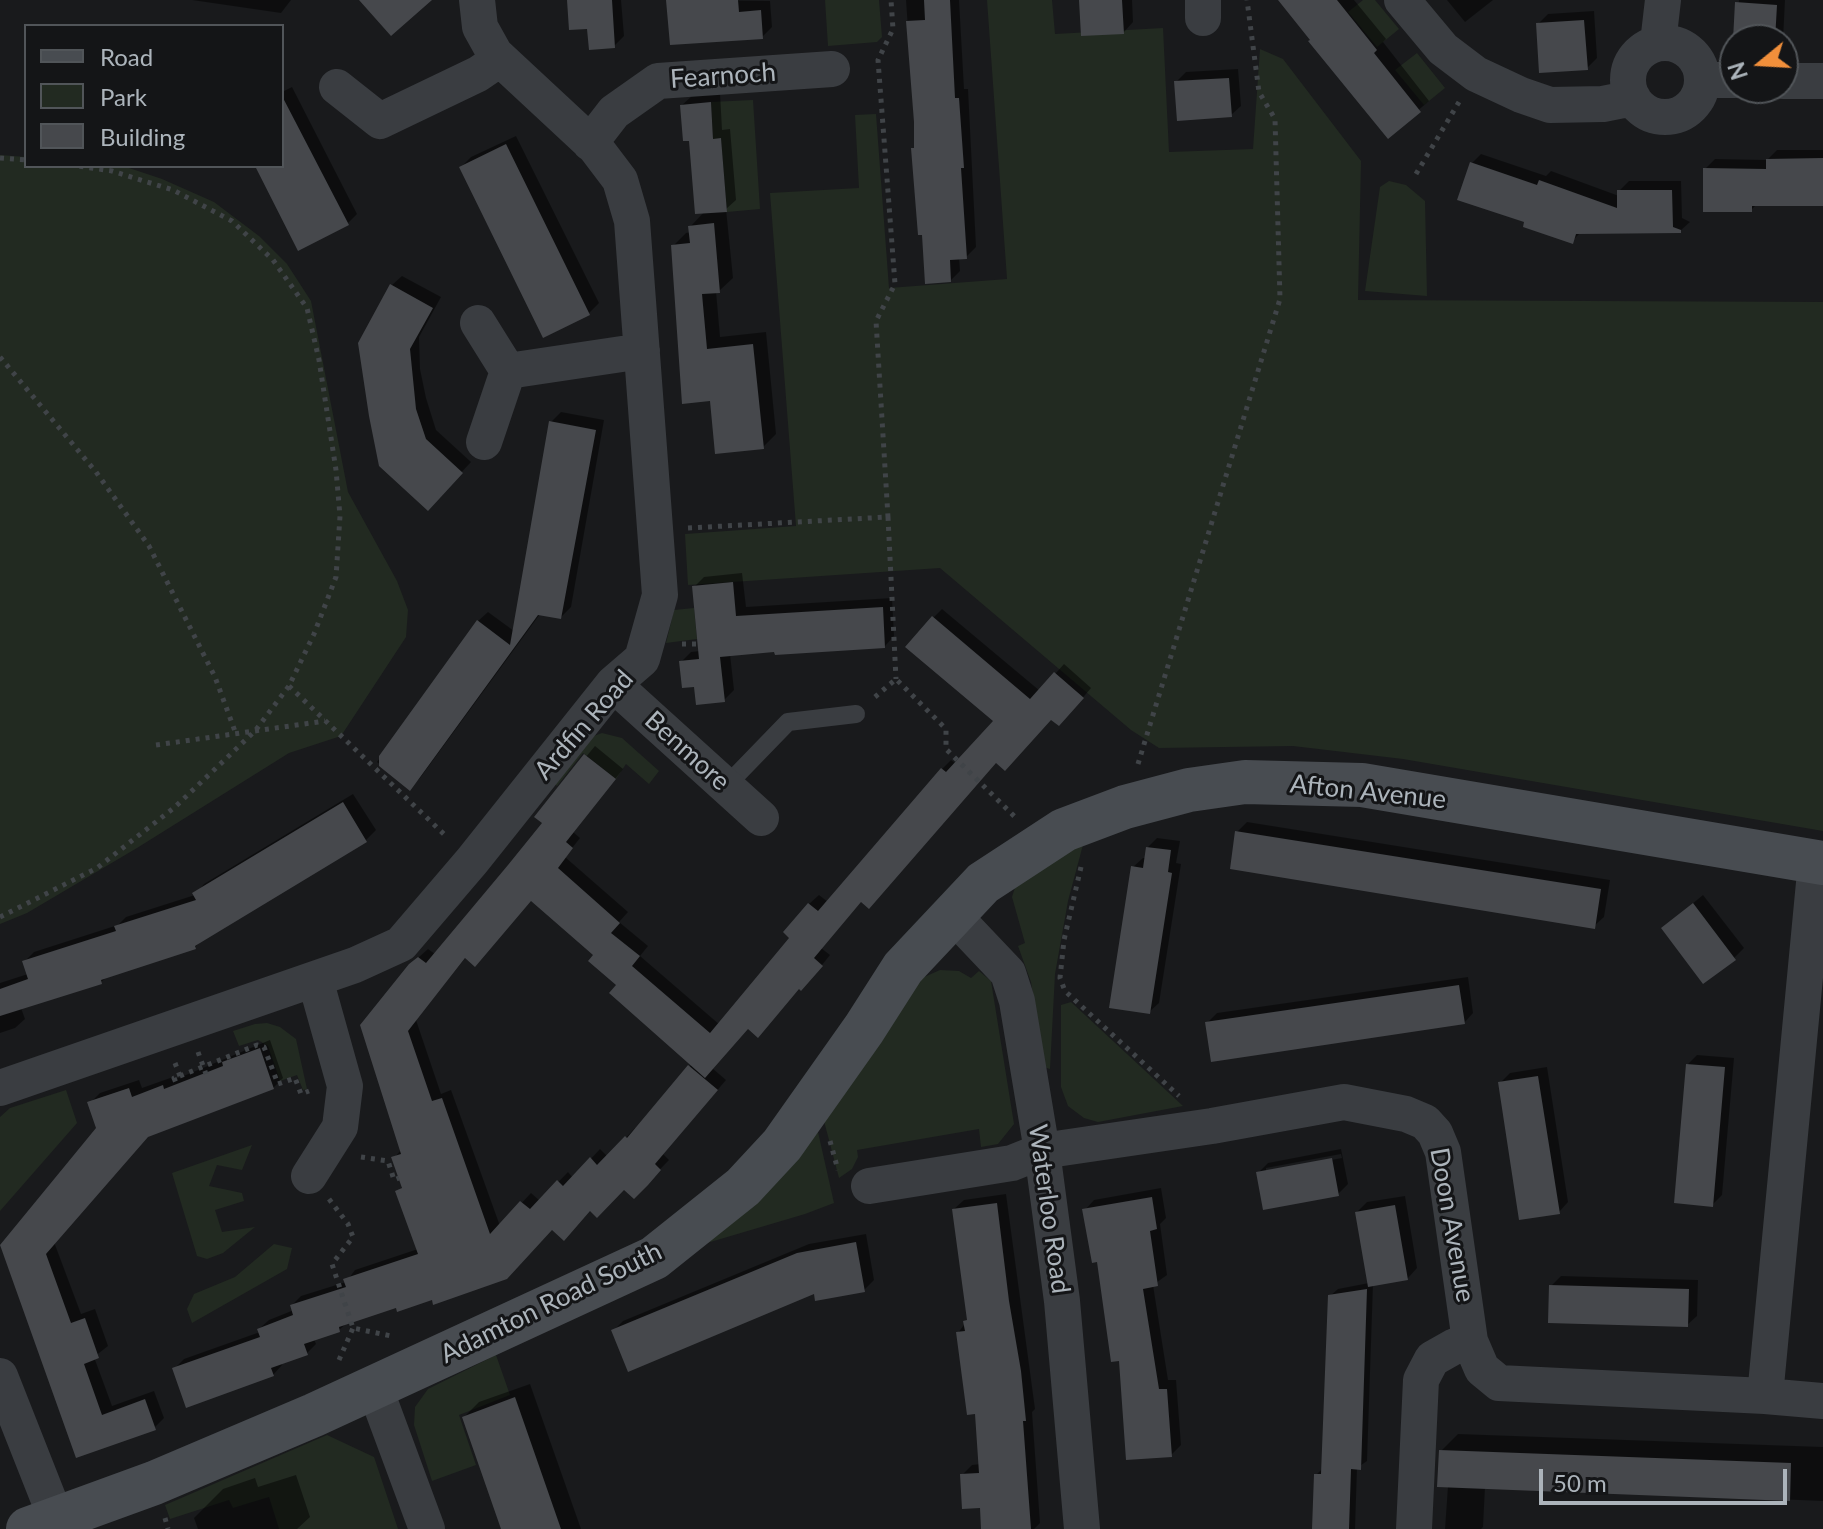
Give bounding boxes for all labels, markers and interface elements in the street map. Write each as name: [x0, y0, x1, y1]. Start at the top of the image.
legend: [24, 24, 284, 168]
north arrow: [1719, 24, 1799, 104]
text: Road: [100, 42, 153, 71]
street label: Fearnoch: [669, 57, 777, 95]
text: N: [1722, 59, 1753, 83]
text: Park: [100, 82, 147, 111]
text: Building: [100, 122, 185, 151]
street label: Ardfin Road: [528, 664, 640, 786]
street label: Benmore: [638, 705, 736, 797]
street label: Afton Avenue: [1288, 768, 1448, 816]
street label: Waterloo Road: [1022, 1122, 1076, 1296]
street label: Doon Avenue: [1423, 1145, 1481, 1305]
street label: Adamton Road South: [435, 1236, 667, 1370]
scale bar: [1543, 1453, 1791, 1503]
text: 50 m: [1553, 1468, 1607, 1497]

